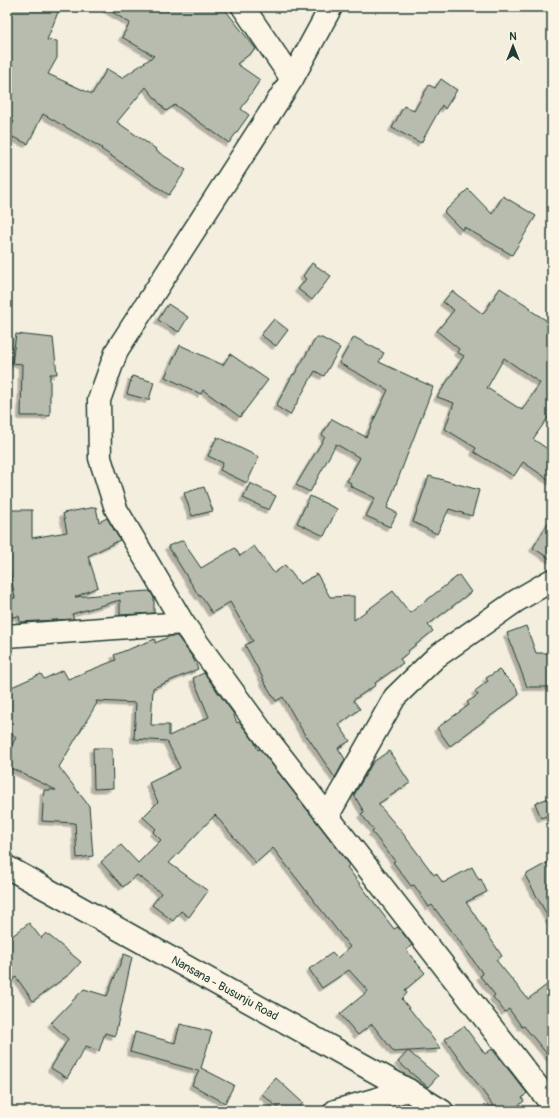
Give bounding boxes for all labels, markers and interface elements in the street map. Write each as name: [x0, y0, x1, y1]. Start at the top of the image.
north arrow: [493, 26, 533, 66]
text: N: [509, 30, 517, 43]
street label: Nansana - Busunju Road: [169, 953, 281, 1024]

